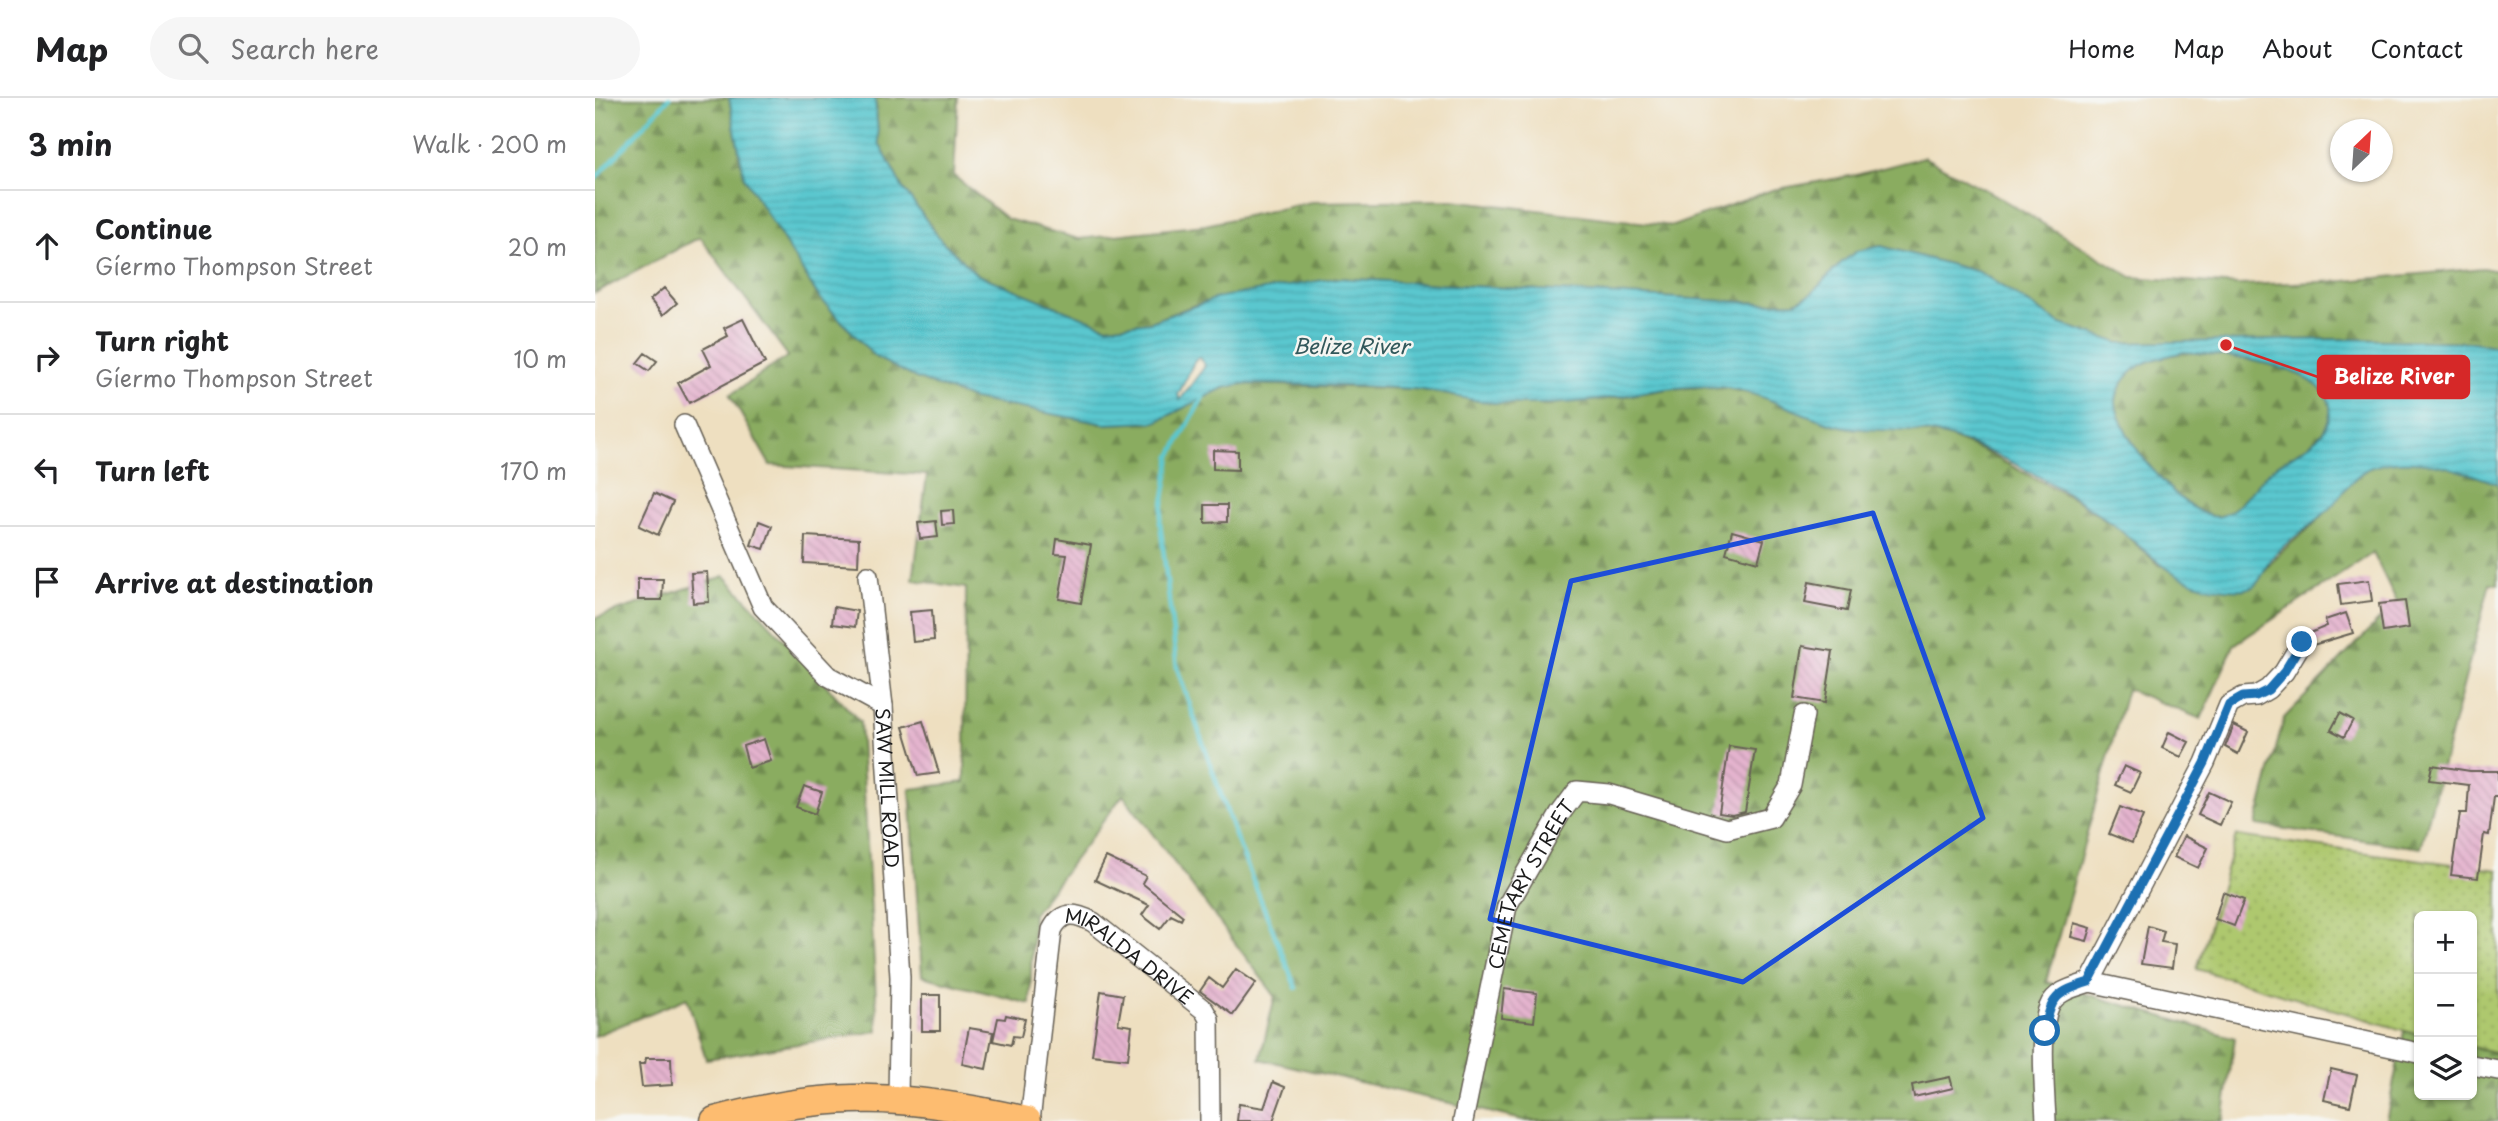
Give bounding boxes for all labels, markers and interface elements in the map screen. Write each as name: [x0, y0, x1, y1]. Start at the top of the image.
search box: [150, 17, 640, 80]
text: Map: [35, 23, 108, 73]
icon: search: [174, 29, 212, 67]
text: Search here: [230, 29, 379, 68]
text: Home: [2068, 30, 2135, 66]
text: Map: [2173, 30, 2224, 66]
text: About: [2262, 30, 2332, 66]
text: Contact: [2370, 30, 2463, 66]
north arrow: [2330, 119, 2393, 182]
text: 3 min: [28, 121, 113, 166]
text: Walk · 200 m: [412, 126, 567, 161]
text: Continue: [95, 209, 212, 248]
icon: ahead: [28, 227, 66, 265]
text: 20 m: [508, 229, 567, 264]
text: Gíermo Thompson Street: [95, 248, 373, 283]
text: Turn right: [95, 321, 229, 360]
water label: Belize River: [1293, 329, 1411, 361]
icon: right: [28, 339, 66, 377]
text: 10 m: [513, 341, 567, 376]
callout: Belize River: [2318, 356, 2469, 398]
text: Belize River: [2333, 359, 2455, 391]
text: Gíermo Thompson Street: [95, 360, 373, 395]
icon: left: [28, 451, 66, 489]
text: Turn left: [95, 451, 210, 490]
text: 170 m: [500, 453, 567, 488]
icon: arrive: [28, 563, 66, 601]
text: Arrive at destination: [95, 563, 374, 602]
route end: [2286, 626, 2317, 657]
street label: SAW MILL ROAD: [869, 707, 907, 869]
street label: CEMETARY STREET: [1480, 793, 1580, 972]
street label: MIRALDA DRIVE: [1064, 900, 1200, 1011]
map controls: [2414, 911, 2477, 1100]
button: +: [2414, 911, 2477, 974]
button: −: [2414, 974, 2477, 1037]
route start: [2029, 1015, 2060, 1046]
button: layers: [2414, 1037, 2477, 1100]

